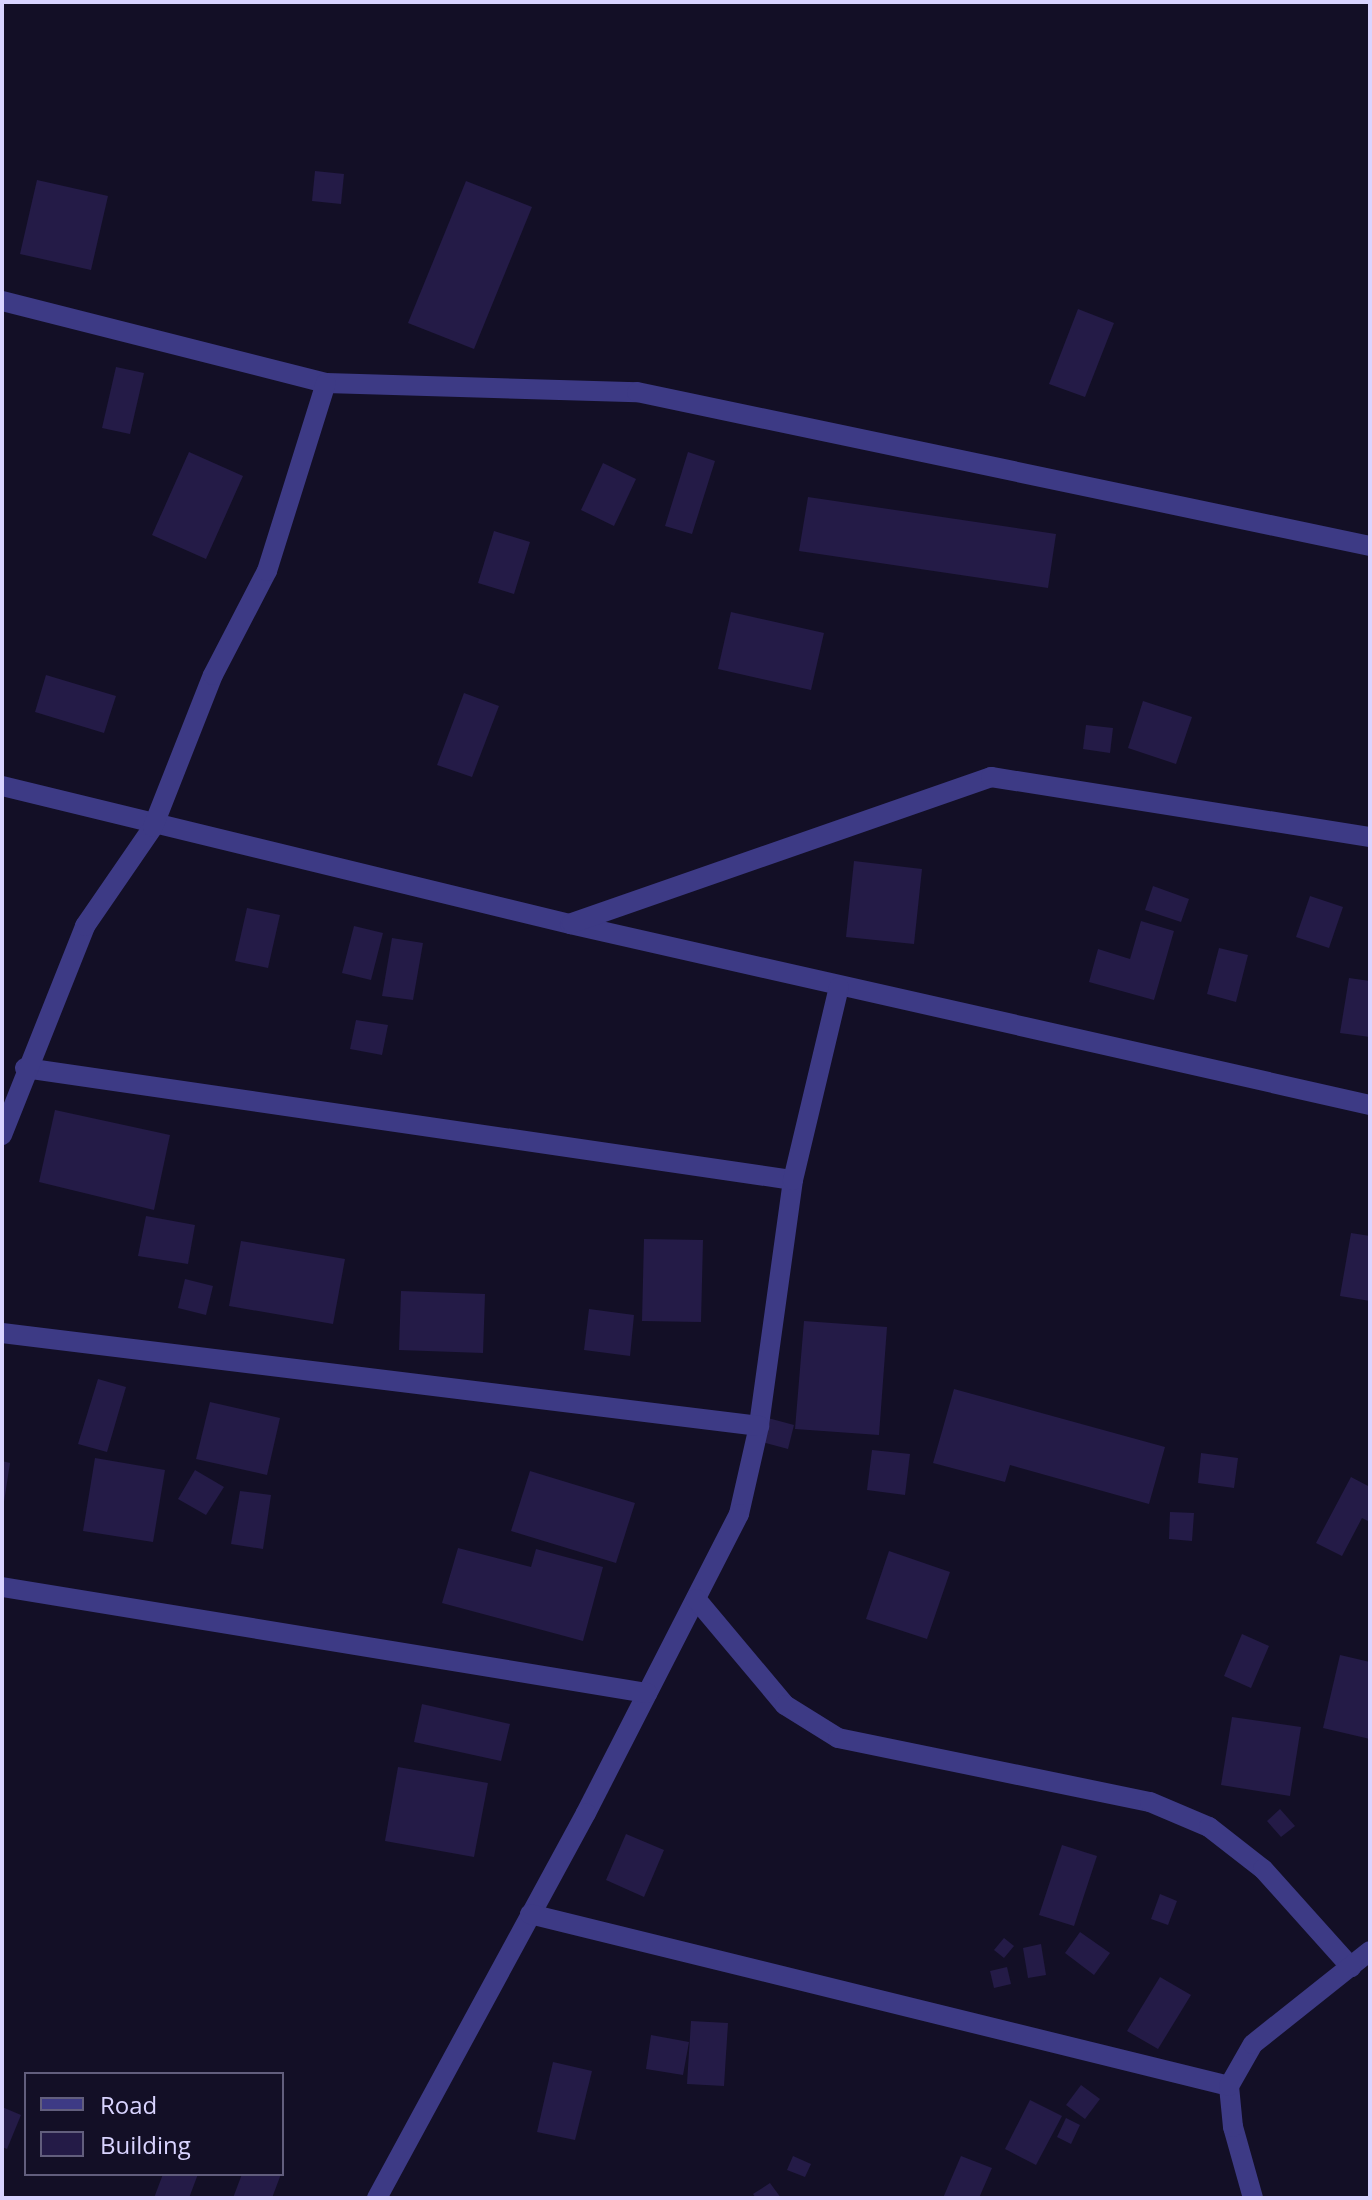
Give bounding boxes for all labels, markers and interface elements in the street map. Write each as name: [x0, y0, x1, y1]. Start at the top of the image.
legend: [24, 2072, 284, 2176]
text: Road: [100, 2088, 157, 2121]
text: Building: [100, 2128, 191, 2161]

